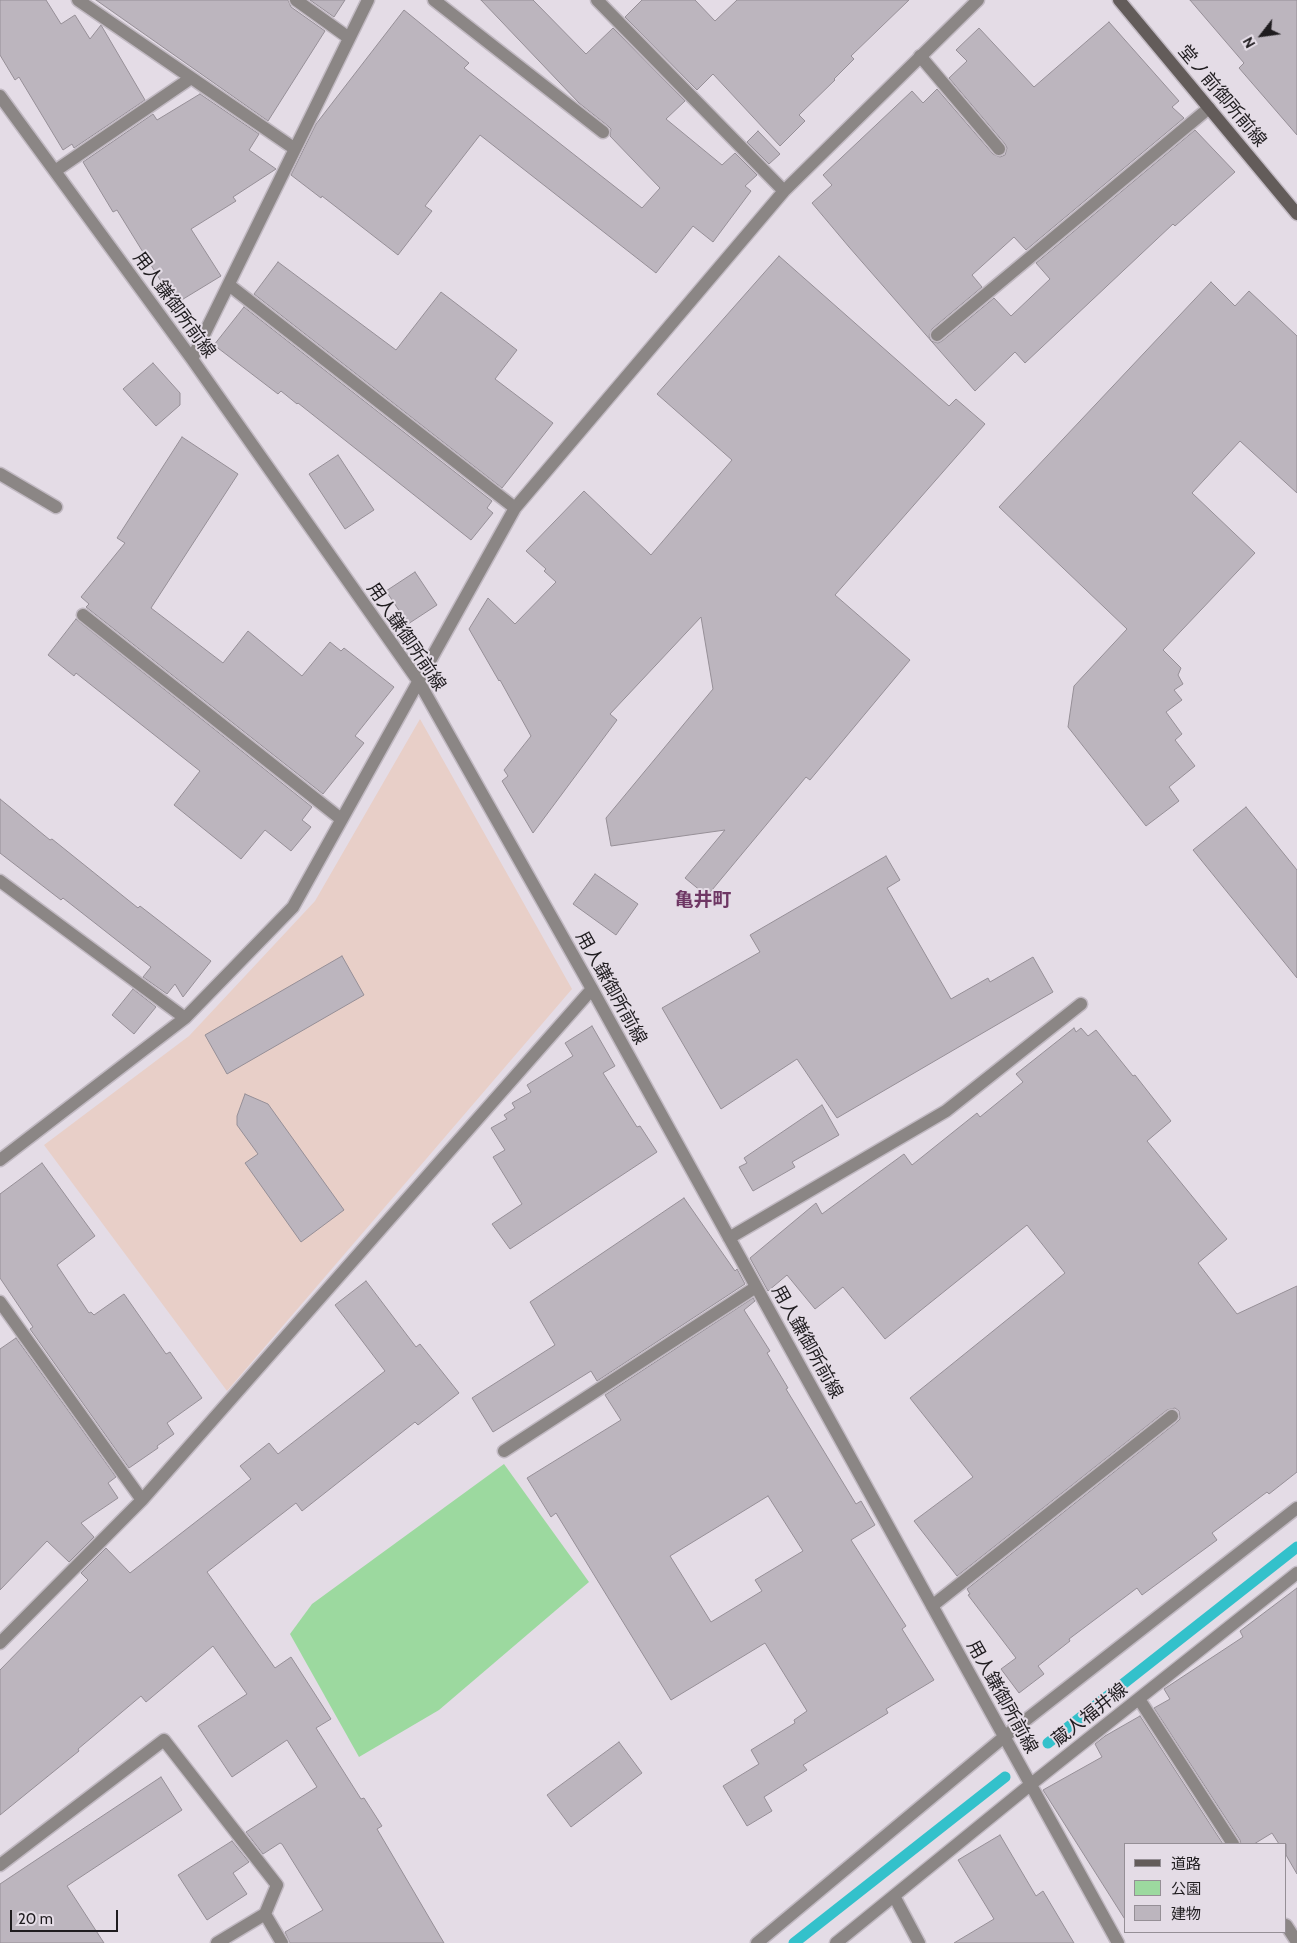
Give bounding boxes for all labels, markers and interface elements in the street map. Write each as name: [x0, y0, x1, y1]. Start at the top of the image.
north arrow: [1237, 10, 1287, 60]
text: N: [1239, 34, 1259, 51]
street label: 堂ノ前御所前線: [1173, 41, 1271, 151]
street label: 用人鎌御所前線: [128, 248, 220, 362]
street label: 用人鎌御所前線: [362, 579, 450, 695]
district label: 亀井町: [675, 889, 731, 911]
street label: 用人鎌御所前線: [571, 928, 651, 1048]
street label: 用人鎌御所前線: [767, 1282, 847, 1402]
street label: 用人鎌御所前線: [962, 1637, 1042, 1757]
street label: 蔵人福井線: [1048, 1679, 1132, 1751]
legend: [1124, 1843, 1287, 1933]
text: 道路: [1171, 1855, 1201, 1873]
text: 公園: [1171, 1880, 1201, 1898]
scale bar: [12, 1900, 120, 1932]
text: 建物: [1171, 1905, 1201, 1923]
text: 20 m: [18, 1910, 53, 1928]

